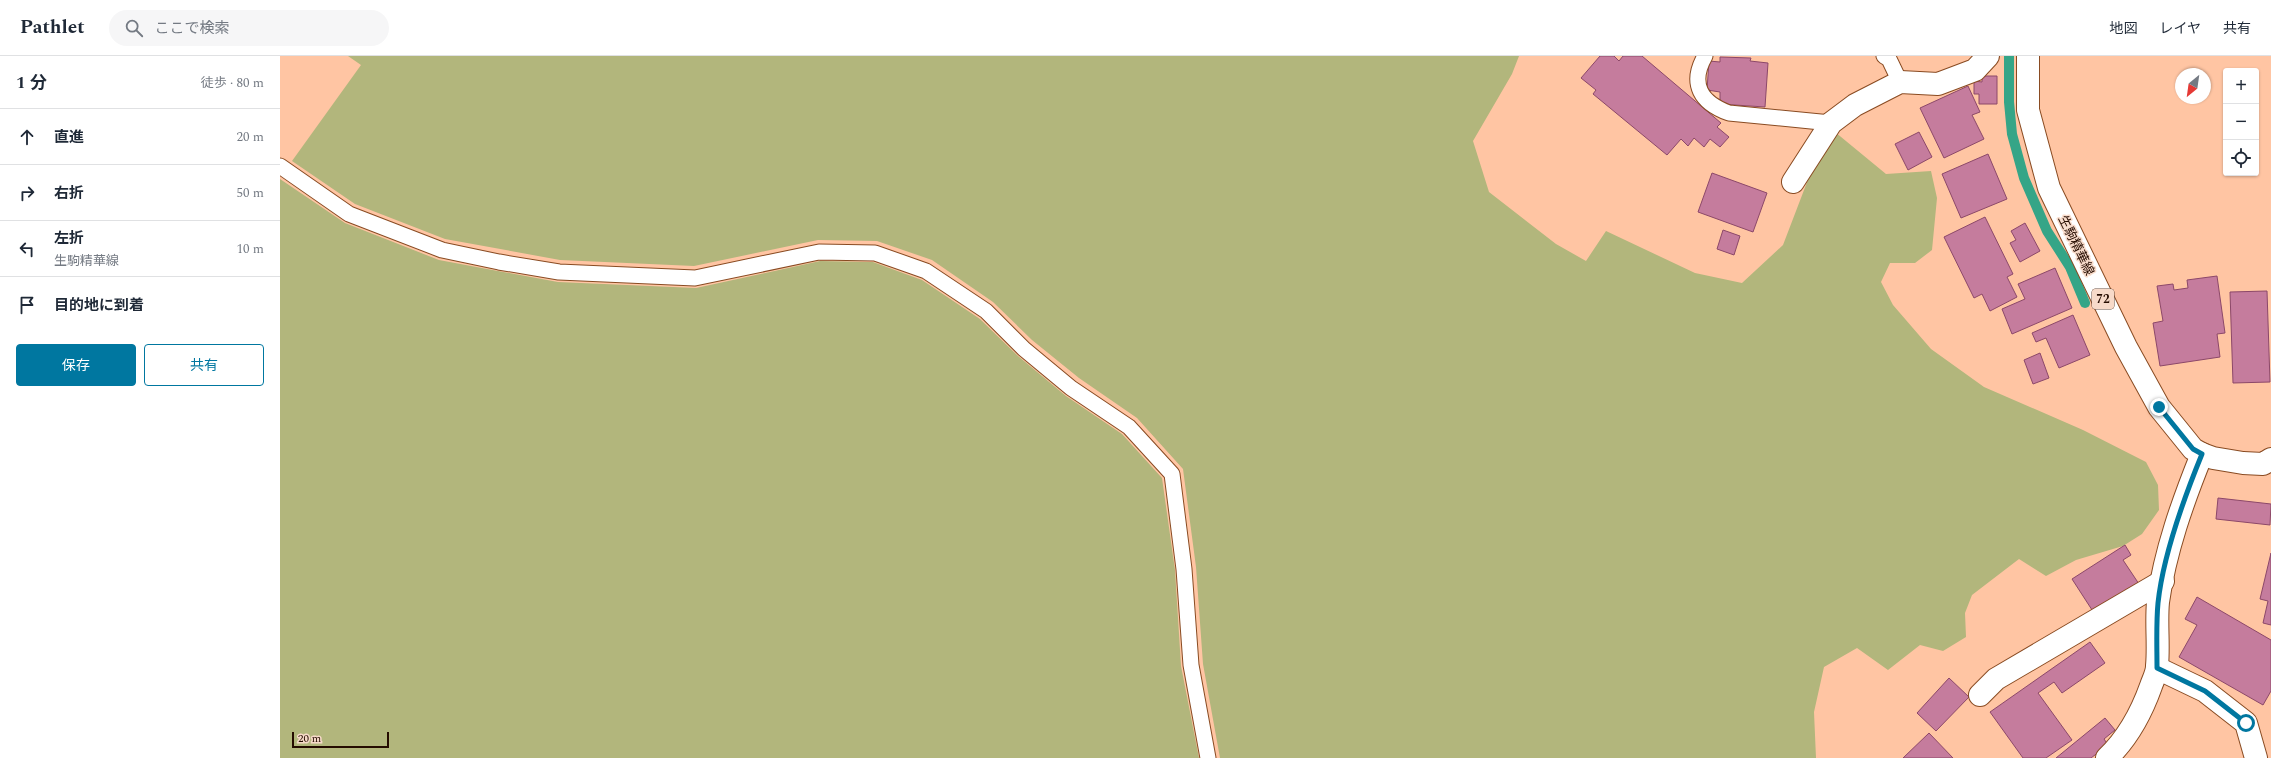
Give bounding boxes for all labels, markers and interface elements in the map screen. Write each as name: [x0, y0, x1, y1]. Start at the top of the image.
search box: [109, 10, 389, 46]
text: Pathlet: [20, 13, 85, 42]
icon: search: [123, 17, 145, 39]
text: ここで検索: [155, 17, 230, 40]
text: 地図: [2109, 18, 2137, 39]
text: レイヤ: [2159, 18, 2201, 39]
text: 共有: [2223, 18, 2251, 39]
north arrow: [2175, 68, 2211, 104]
map controls: [2223, 68, 2259, 176]
button: +: [2223, 68, 2259, 104]
text: 1 分: [16, 70, 47, 96]
text: 徒歩 · 80 m: [201, 73, 264, 93]
button: −: [2223, 104, 2259, 140]
icon: ahead: [16, 126, 38, 148]
text: 直進: [54, 126, 84, 149]
text: 20 m: [237, 127, 264, 147]
button: locate: [2223, 140, 2259, 176]
icon: right: [16, 182, 38, 204]
text: 右折: [54, 182, 84, 205]
text: 50 m: [237, 183, 264, 203]
street label: 生駒精華線: [2053, 212, 2099, 279]
text: 左折: [54, 227, 84, 250]
icon: left: [16, 238, 38, 260]
text: 10 m: [237, 239, 264, 259]
text: 生駒精華線: [54, 251, 119, 271]
road number: 72: [2092, 289, 2114, 309]
icon: arrive: [16, 294, 38, 316]
text: 目的地に到着: [54, 294, 144, 317]
button: 保存: [16, 344, 136, 386]
button: 共有: [144, 344, 264, 386]
route end: [2150, 398, 2168, 416]
route start: [2237, 714, 2255, 732]
scale bar: [292, 730, 389, 749]
text: 20 m: [298, 730, 321, 747]

